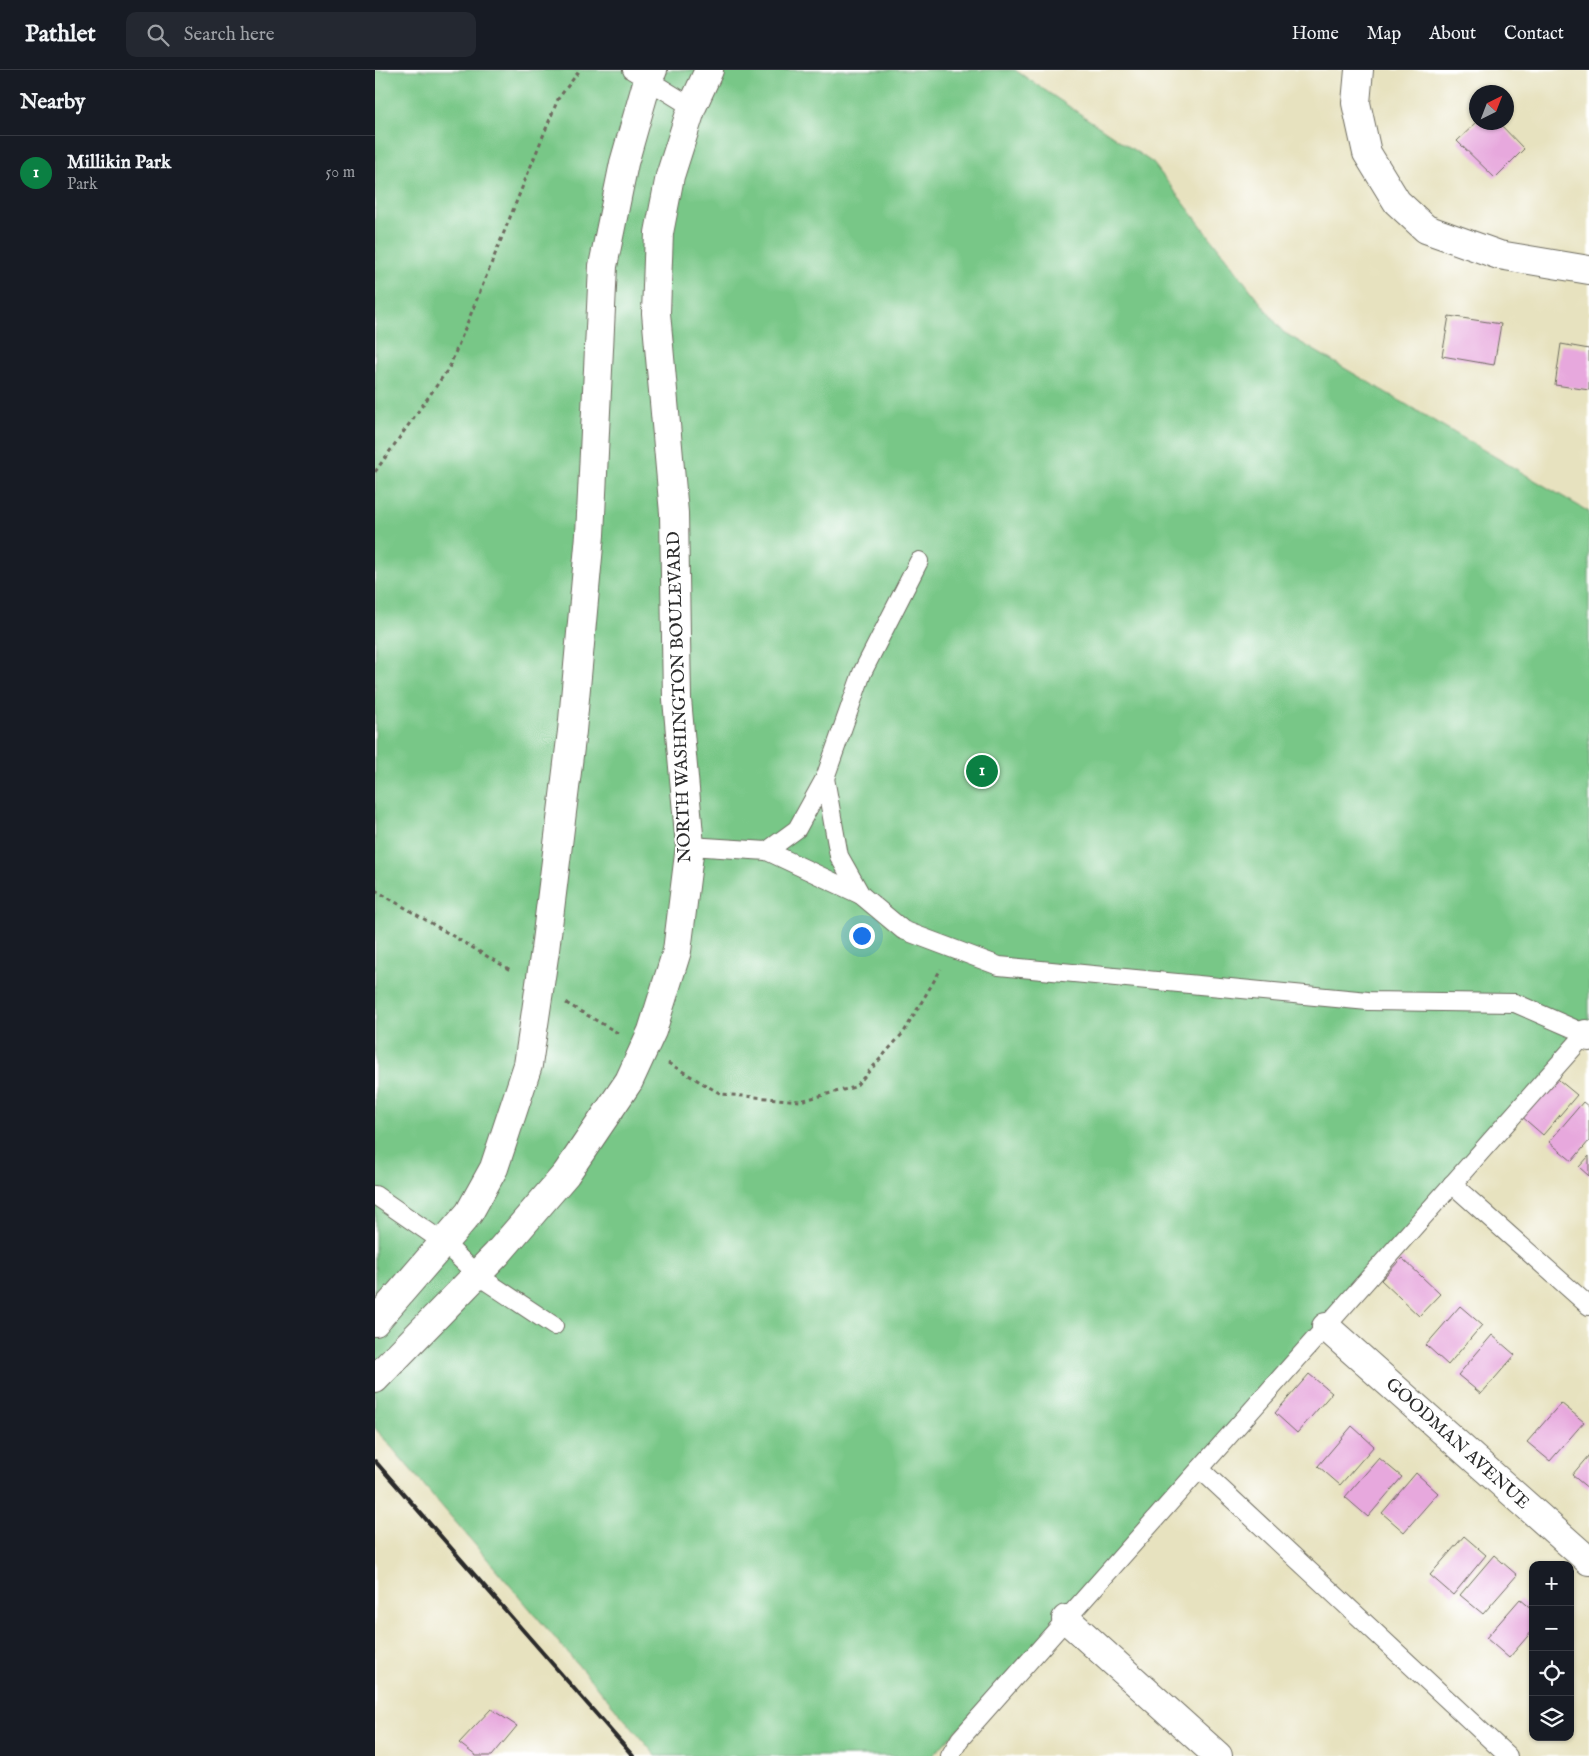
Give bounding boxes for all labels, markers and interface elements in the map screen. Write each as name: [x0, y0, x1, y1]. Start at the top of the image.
search box: [126, 12, 476, 57]
text: Pathlet: [25, 19, 96, 50]
icon: search: [144, 21, 172, 49]
text: Search here: [184, 23, 274, 47]
text: Home: [1292, 23, 1339, 46]
text: Map: [1367, 23, 1401, 46]
text: About: [1429, 23, 1476, 46]
text: Contact: [1504, 23, 1564, 46]
north arrow: [1469, 85, 1514, 130]
text: Nearby: [20, 89, 85, 116]
text: Millikin Park: [67, 151, 171, 175]
text: 1: [33, 163, 39, 183]
text: 50 m: [326, 163, 355, 183]
text: Park: [67, 175, 97, 195]
street label: NORTH WASHINGTON BOULEVARD: [663, 531, 697, 863]
pin: 1: [966, 752, 998, 790]
your location: [849, 923, 875, 949]
street label: GOODMAN AVENUE: [1380, 1373, 1534, 1515]
map controls: [1529, 1561, 1574, 1741]
button: +: [1529, 1561, 1574, 1606]
button: −: [1529, 1606, 1574, 1651]
button: locate: [1529, 1651, 1574, 1696]
button: layers: [1529, 1696, 1574, 1741]

